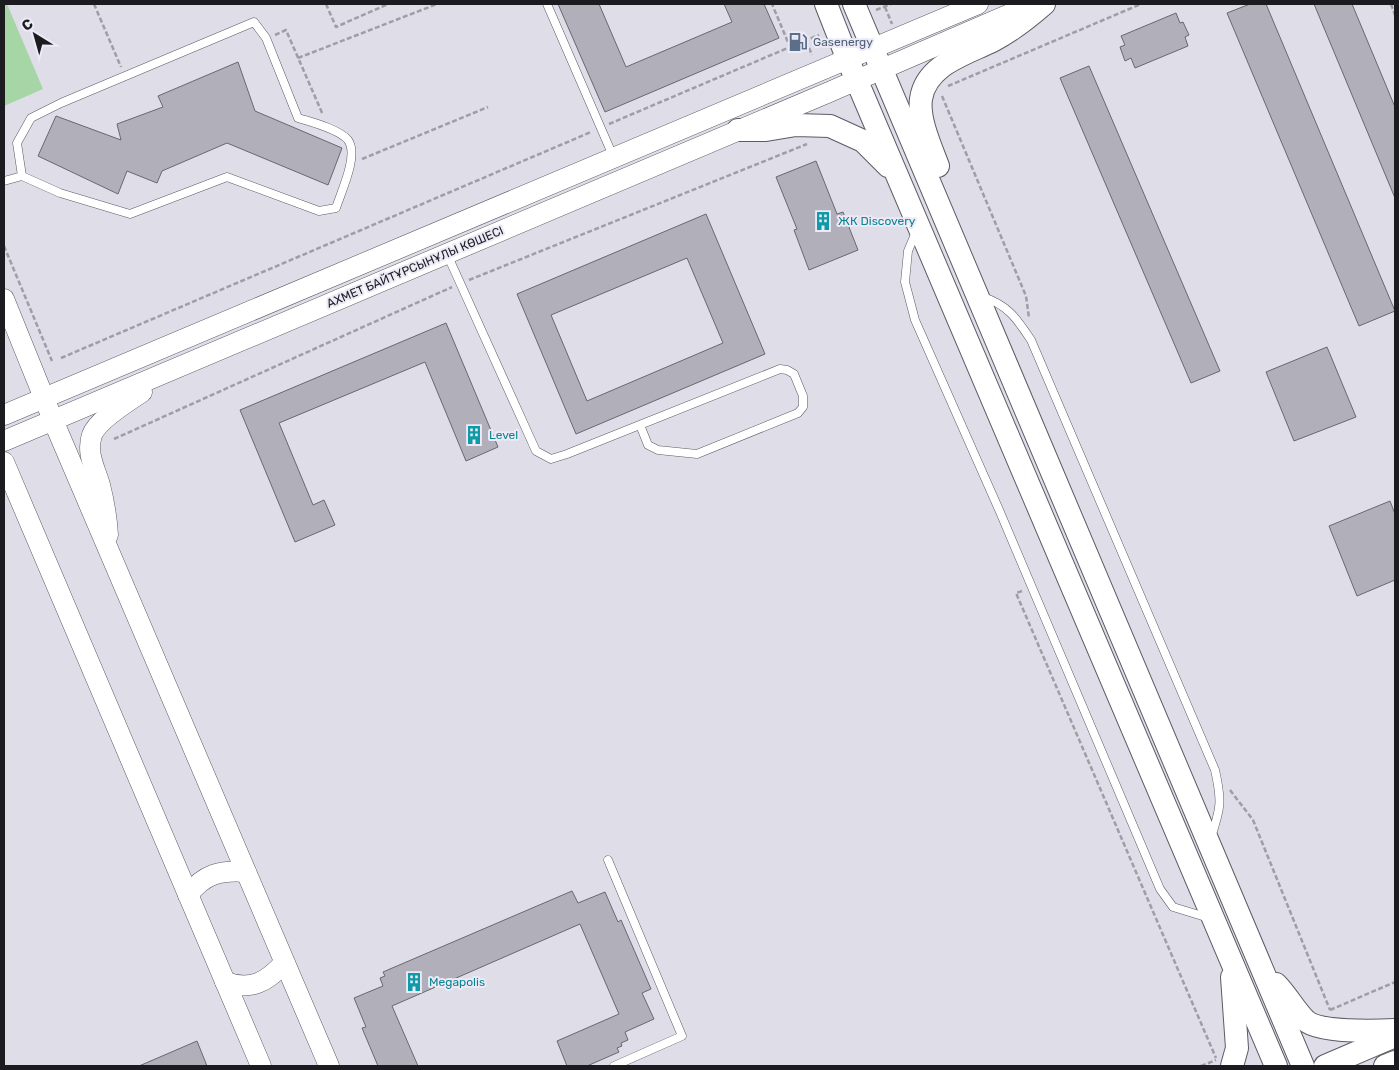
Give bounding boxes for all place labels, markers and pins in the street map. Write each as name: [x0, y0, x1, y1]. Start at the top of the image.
fuel station icon: Gasenergy: [787, 31, 809, 53]
place label: Gasenergy: [813, 35, 873, 49]
building icon: ЖК Discovery: [812, 210, 834, 232]
place label: ЖК Discovery: [838, 214, 916, 228]
building icon: Level: [463, 424, 485, 446]
place label: Level: [489, 428, 518, 442]
building icon: Megapolis: [403, 971, 425, 993]
place label: Megapolis: [429, 975, 485, 989]

